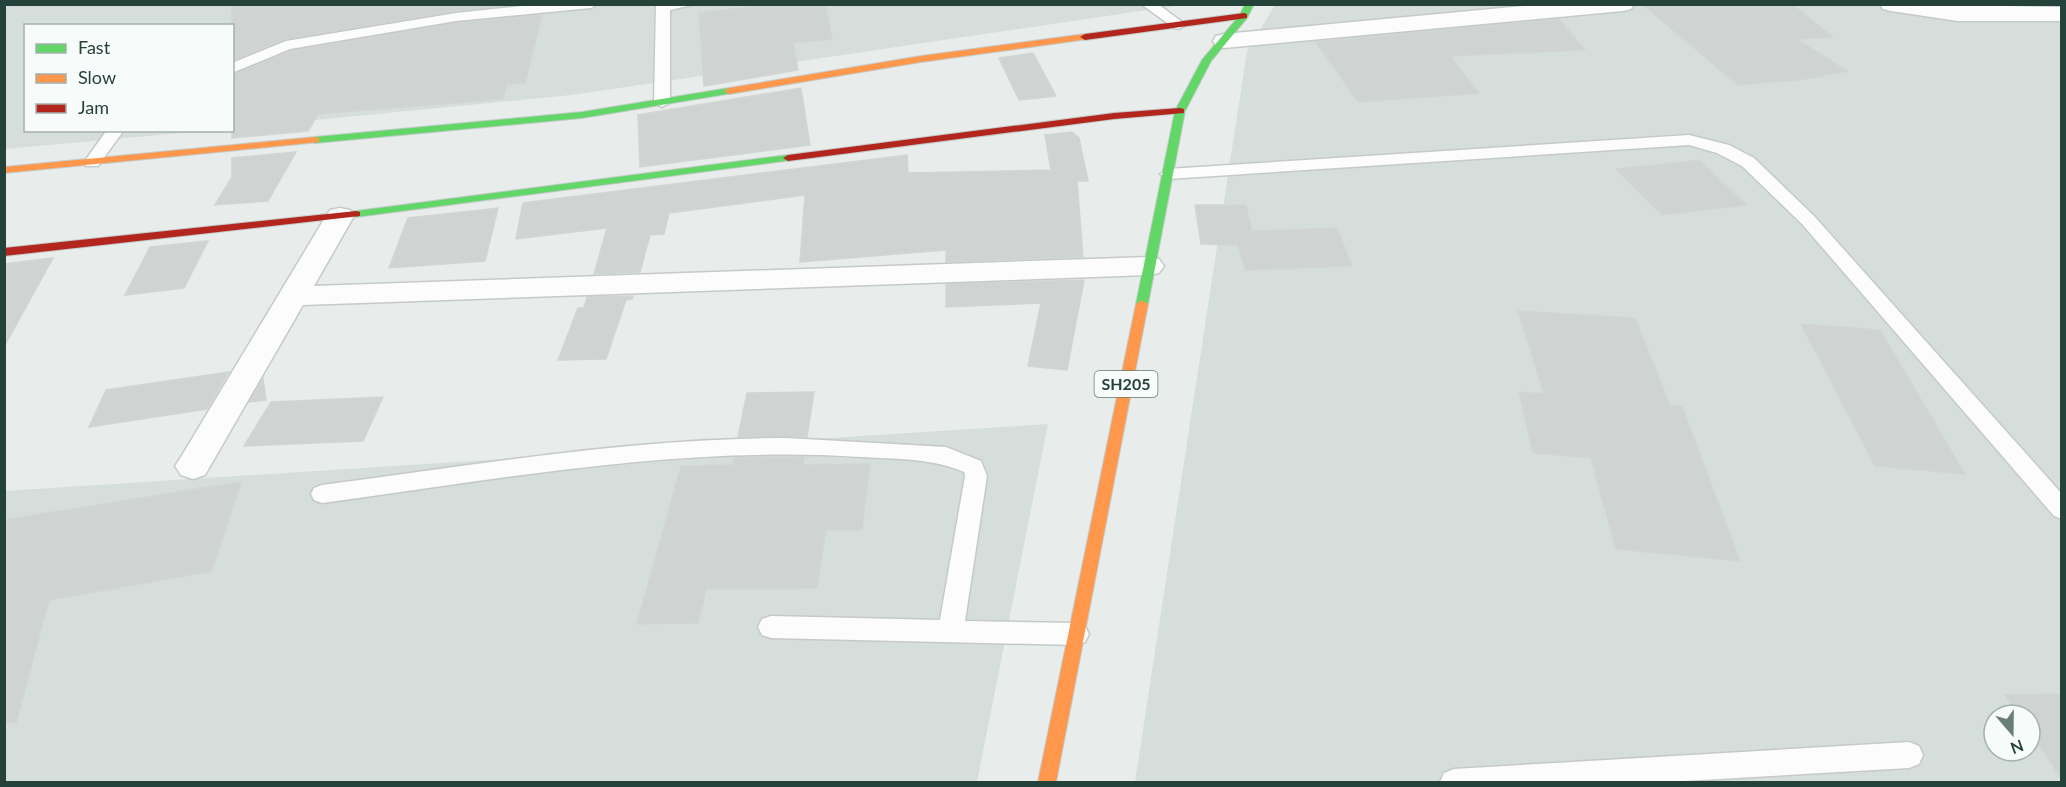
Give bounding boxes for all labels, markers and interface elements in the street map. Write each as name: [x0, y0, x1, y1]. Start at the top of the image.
legend: [24, 24, 234, 132]
text: Fast: [78, 36, 111, 58]
text: Slow: [78, 66, 116, 88]
text: Jam: [78, 96, 109, 118]
road number: SH205: [1094, 371, 1158, 397]
north arrow: [1982, 703, 2042, 763]
text: N: [2008, 737, 2026, 759]

